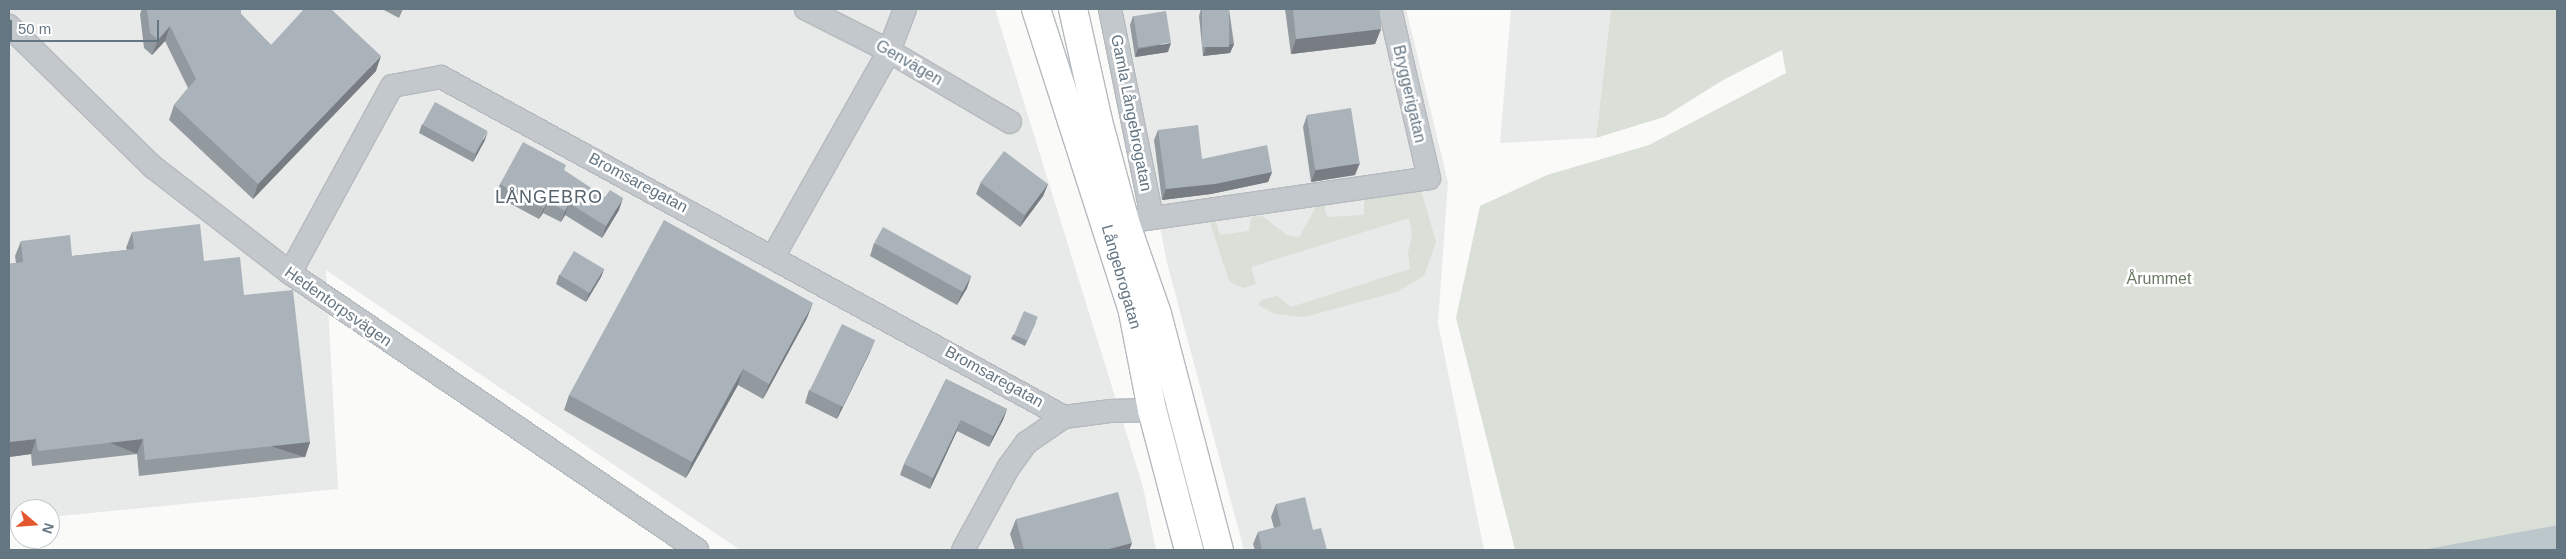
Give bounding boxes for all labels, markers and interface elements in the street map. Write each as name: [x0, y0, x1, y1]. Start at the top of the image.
scale bar: [12, 10, 161, 42]
text: 50 m: [18, 20, 51, 37]
street label: Gamla Långebrogatan: [1106, 33, 1156, 193]
street label: Genvägen: [872, 36, 946, 90]
street label: Bryggerigatan: [1388, 43, 1430, 145]
street label: Bromsaregatan: [585, 149, 691, 217]
district label: LÅNGEBRO: [494, 186, 604, 208]
street label: Långebrogatan: [1097, 223, 1145, 331]
street label: Hedentorpsvägen: [281, 263, 395, 351]
park label: Årummet: [2127, 269, 2191, 289]
street label: Bromsaregatan: [942, 342, 1046, 412]
north arrow: [10, 499, 60, 549]
text: N: [39, 521, 57, 536]

